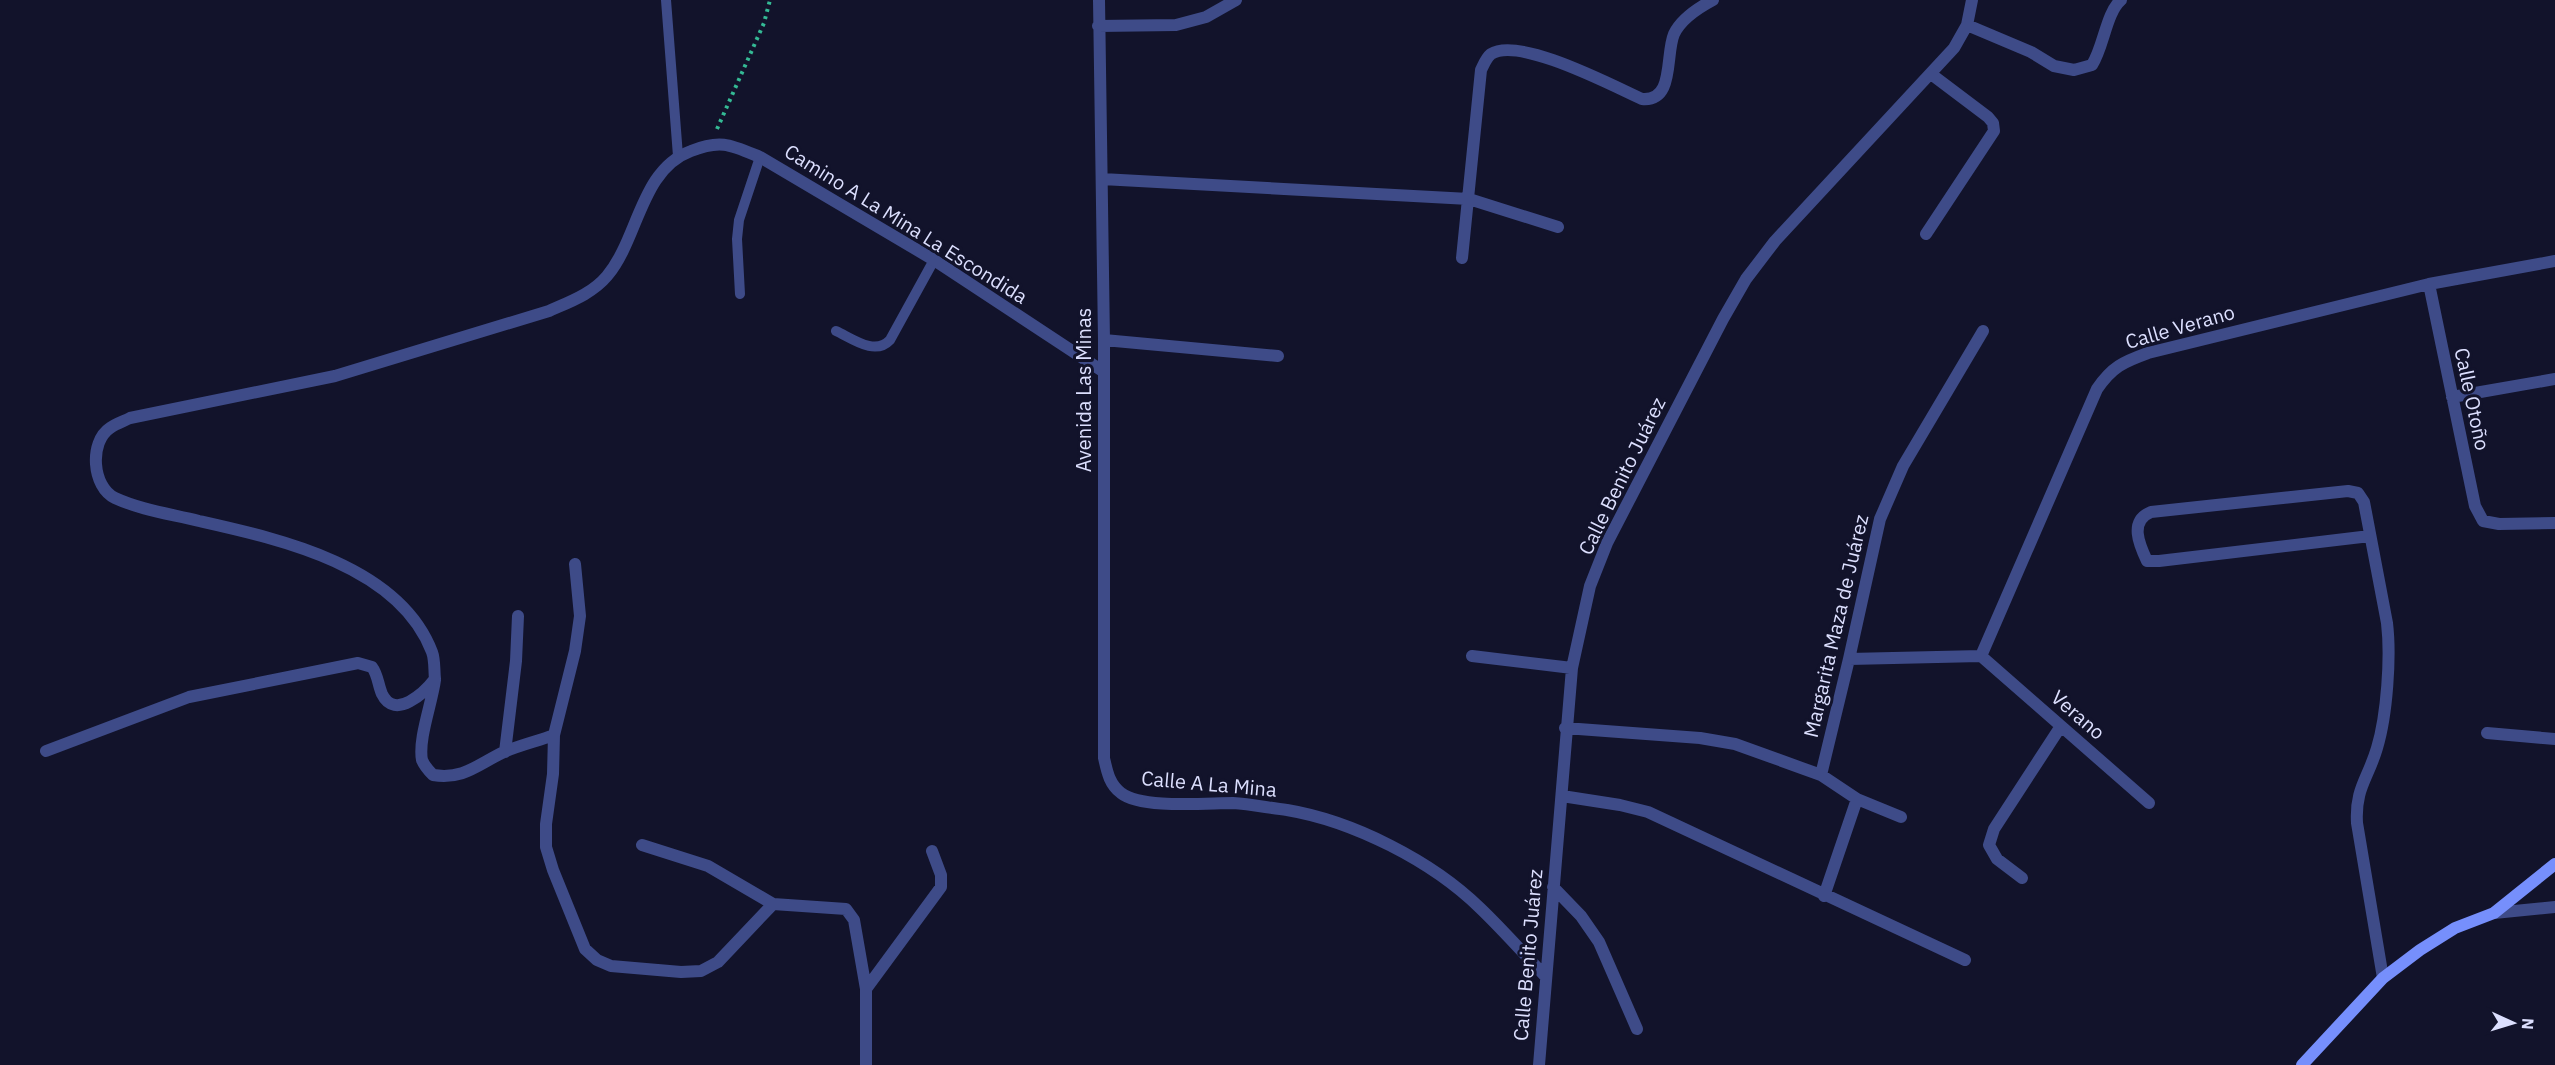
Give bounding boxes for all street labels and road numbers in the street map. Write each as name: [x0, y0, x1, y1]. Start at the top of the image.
street label: Camino A La Mina La Escondida: [780, 137, 1033, 310]
street label: Calle Verano: [2122, 298, 2238, 355]
street label: Avenida Las Minas: [1070, 308, 1097, 472]
street label: Calle Otoño: [2448, 345, 2497, 453]
street label: Calle Benito Juárez: [1572, 392, 1671, 559]
street label: Margarita Maza de Juárez: [1797, 512, 1874, 740]
street label: Verano: [2046, 684, 2111, 745]
street label: Calle A La Mina: [1140, 764, 1278, 803]
street label: Calle Benito Juárez: [1507, 868, 1548, 1042]

